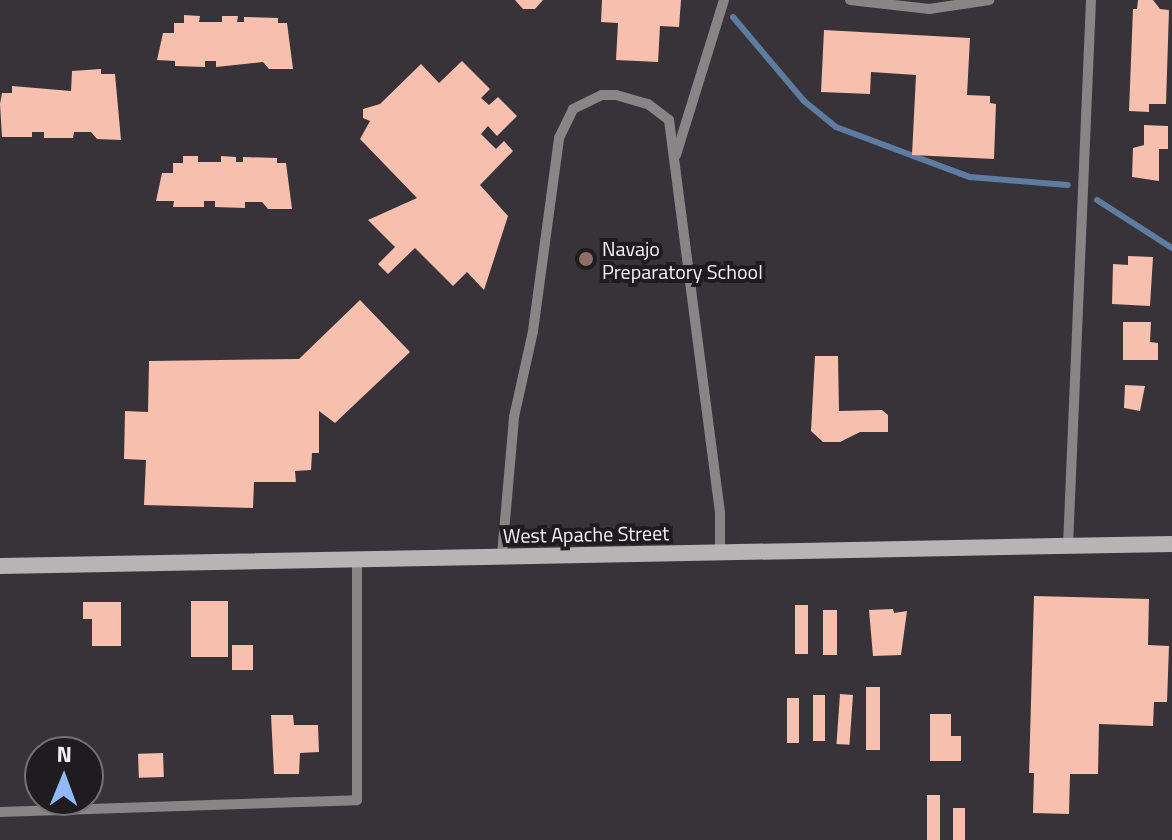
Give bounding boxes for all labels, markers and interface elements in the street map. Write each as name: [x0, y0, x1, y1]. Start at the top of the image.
place label: Navajo Preparatory School: [602, 236, 763, 283]
marker: Navajo Preparatory School: [577, 250, 595, 268]
street label: West Apache Street: [503, 521, 669, 547]
north arrow: [24, 736, 104, 816]
text: N: [56, 737, 72, 771]

